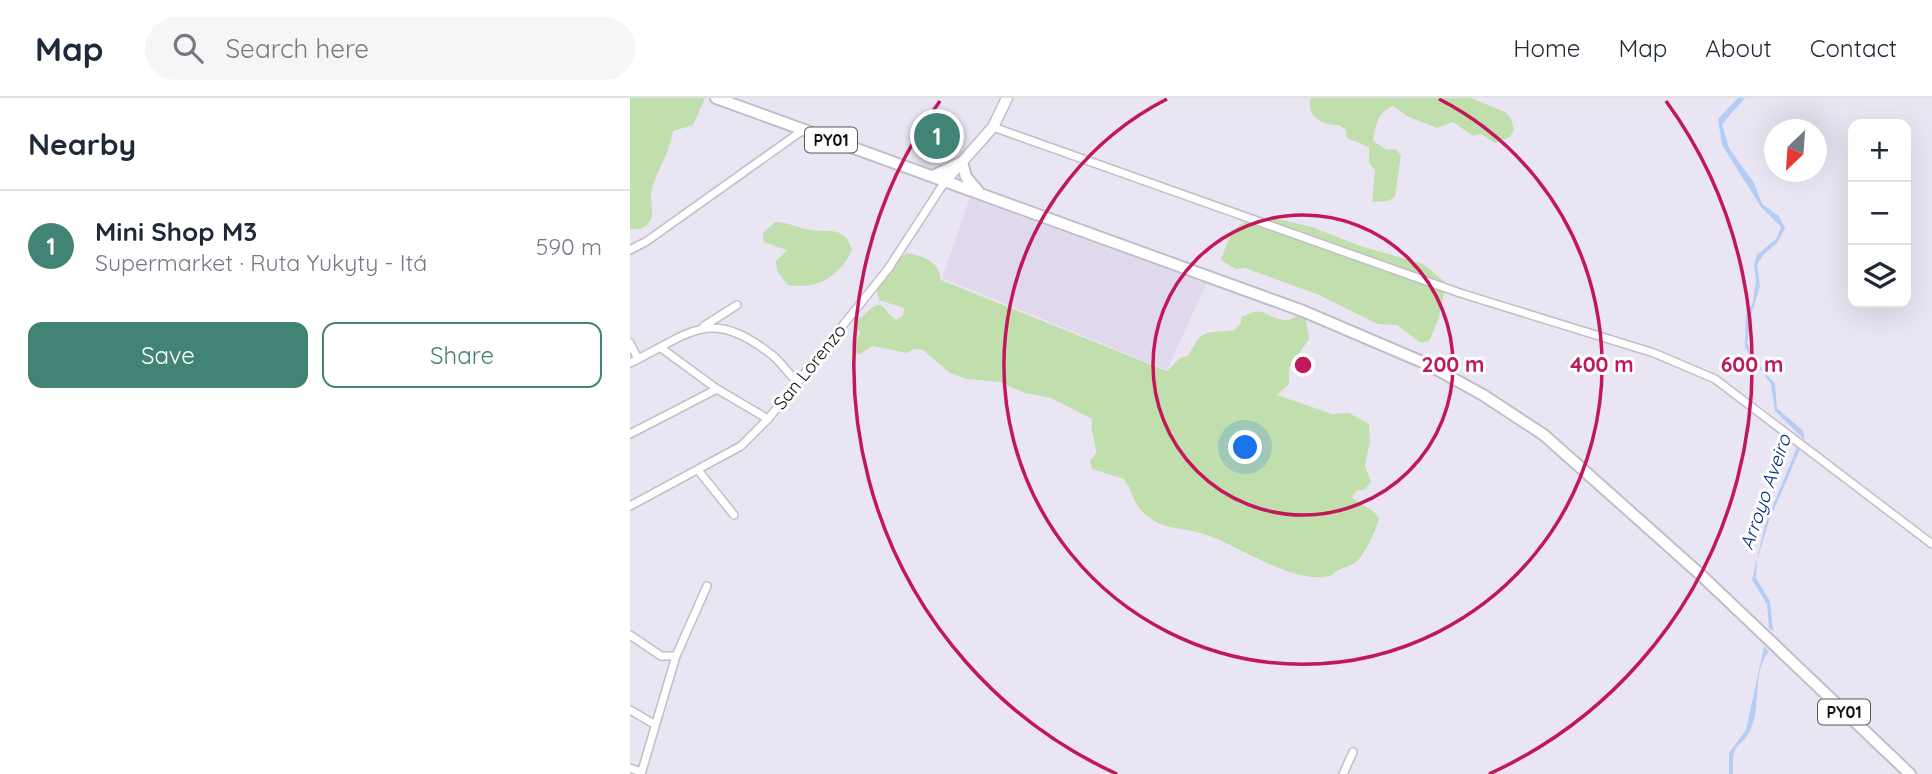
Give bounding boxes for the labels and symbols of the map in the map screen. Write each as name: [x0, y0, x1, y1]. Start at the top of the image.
pin: 1: [914, 110, 960, 162]
north arrow: [1764, 119, 1827, 182]
road number: PY01: [805, 128, 857, 152]
street label: San Lorenzo: [768, 319, 851, 414]
text: 200 m: [1422, 351, 1484, 377]
text: 400 m: [1570, 351, 1634, 377]
text: 600 m: [1721, 351, 1783, 377]
centre of rings: [1291, 353, 1315, 377]
your location: [1228, 430, 1262, 464]
water label: Arroyo Aveiro: [1734, 430, 1796, 553]
road number: PY01: [1818, 699, 1870, 724]

